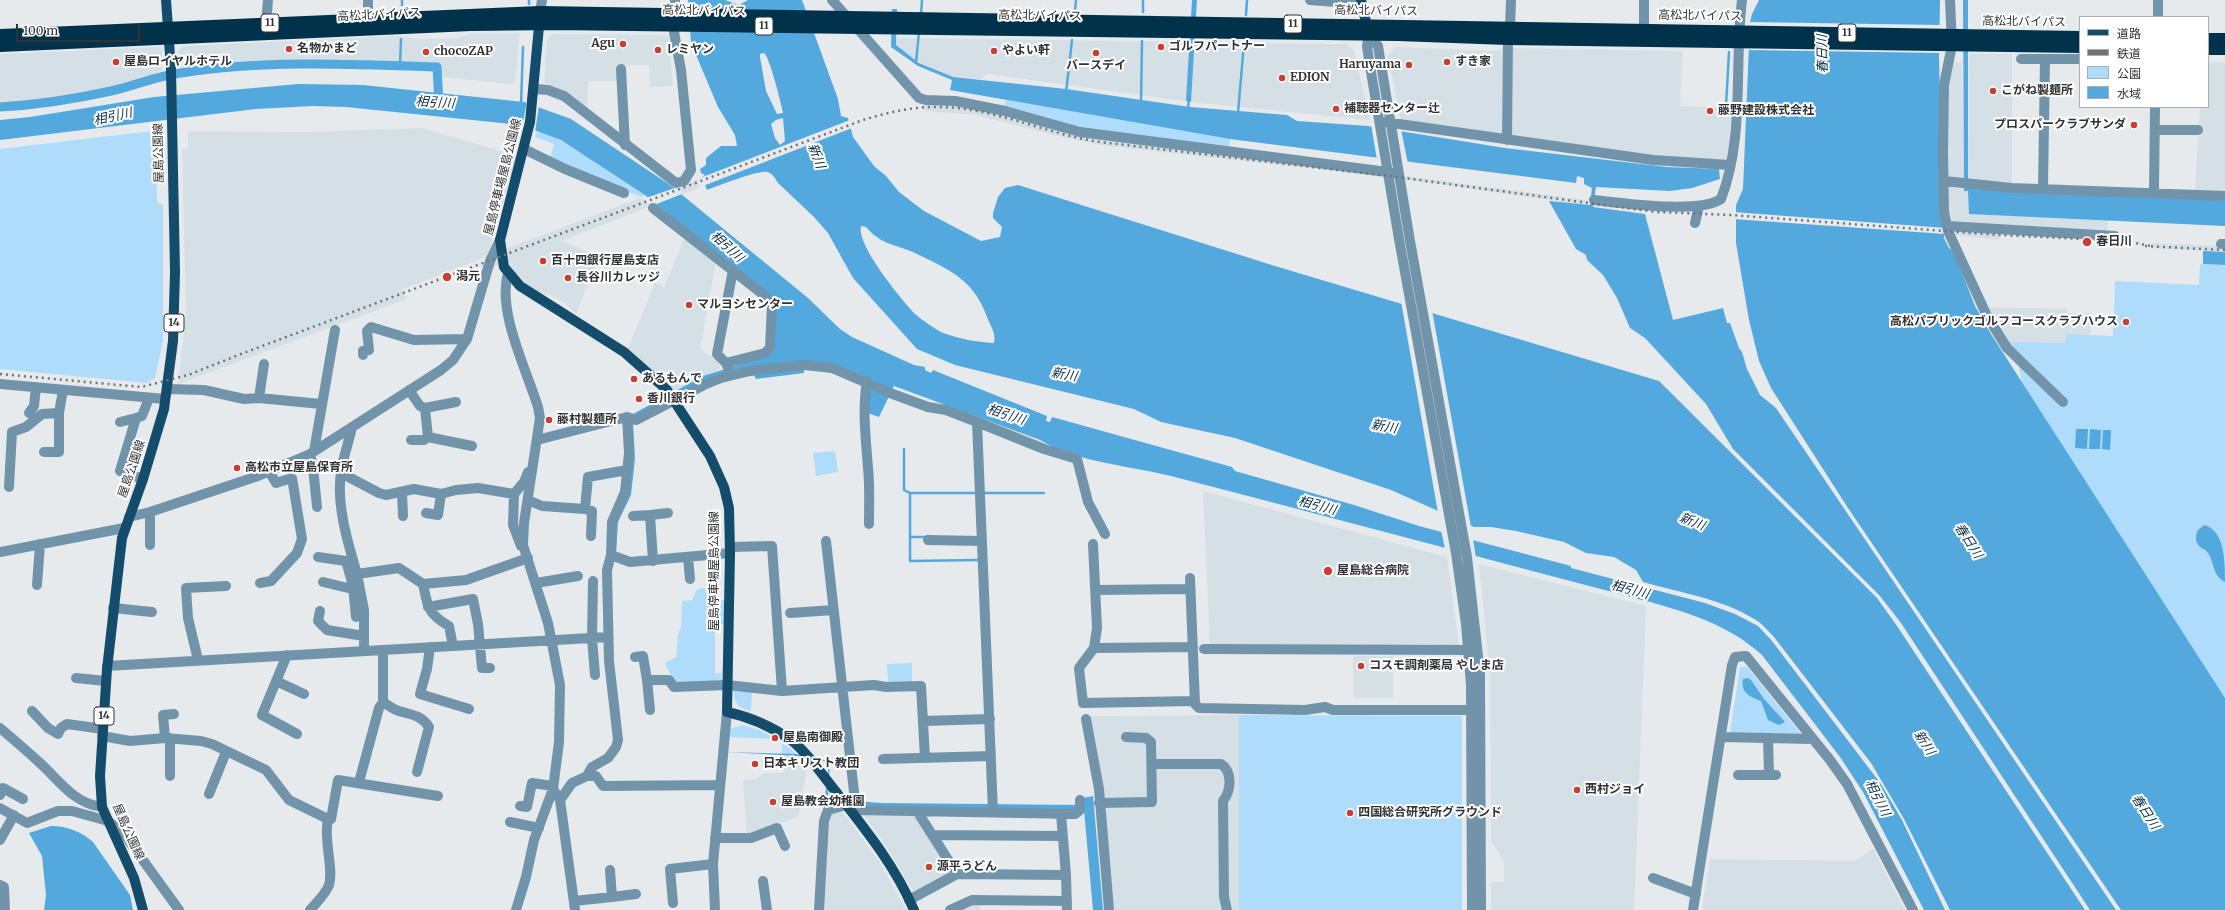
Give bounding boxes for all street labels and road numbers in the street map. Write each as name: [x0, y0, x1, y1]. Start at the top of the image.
street label: 高松北バイパス: [662, 3, 746, 19]
street label: 高松北バイパス: [1334, 3, 1418, 19]
street label: 高松北バイパス: [337, 6, 421, 24]
street label: 高松北バイパス: [998, 8, 1082, 24]
street label: 高松北バイパス: [1658, 8, 1742, 24]
road number: 11: [261, 14, 279, 32]
street label: 高松北バイパス: [1982, 14, 2066, 30]
road number: 11: [1284, 15, 1302, 33]
road number: 11: [755, 17, 773, 35]
road number: 11: [1838, 24, 1856, 42]
street label: 屋島停車場屋島公園線: [481, 117, 525, 237]
street label: 屋島公園線: [151, 123, 167, 183]
road number: 14: [164, 314, 184, 332]
street label: 屋島公園線: [115, 438, 149, 500]
street label: 屋島停車場屋島公園線: [708, 511, 722, 631]
road number: 14: [94, 707, 114, 725]
street label: 屋島公園線: [109, 802, 147, 862]

